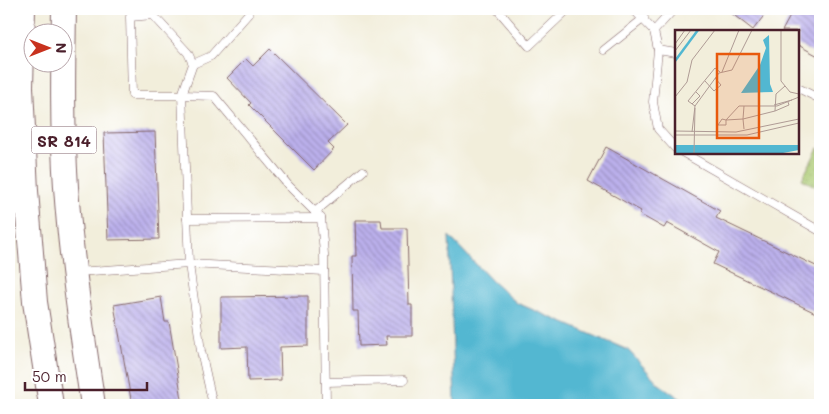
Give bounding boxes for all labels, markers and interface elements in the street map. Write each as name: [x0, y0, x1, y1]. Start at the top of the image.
north arrow: [22, 22, 72, 72]
inset map: [675, 30, 799, 154]
text: N: [52, 43, 71, 53]
road number: SR 814: [32, 126, 96, 154]
scale bar: [25, 359, 148, 391]
text: 50 m: [32, 366, 67, 386]

